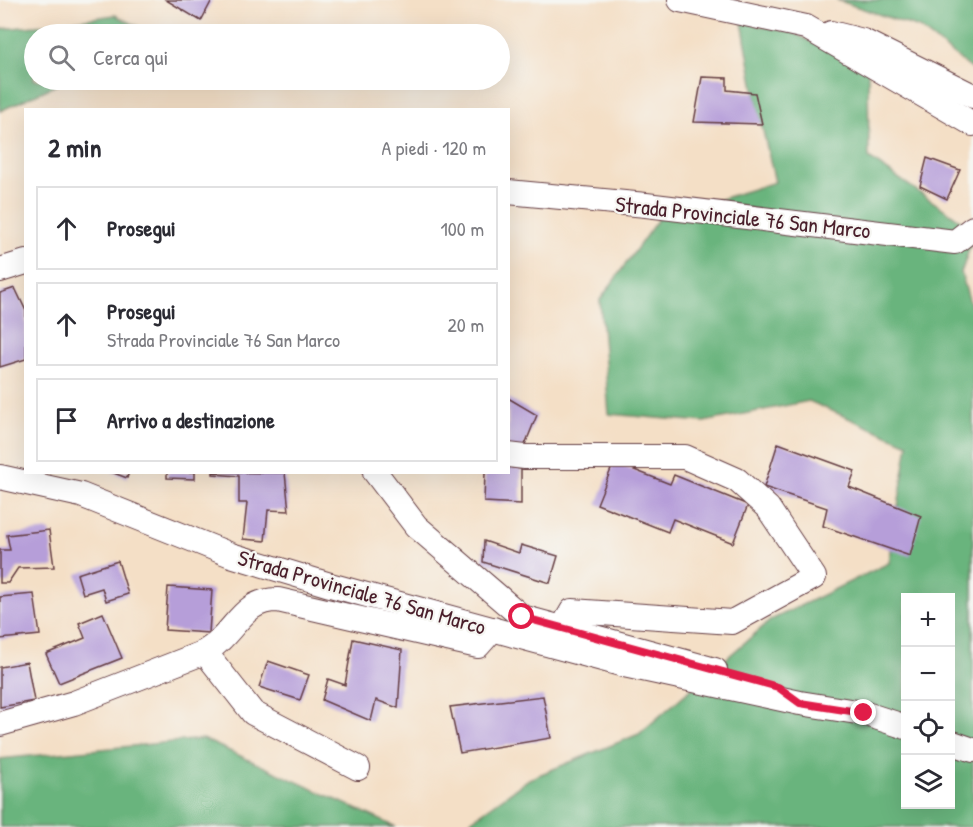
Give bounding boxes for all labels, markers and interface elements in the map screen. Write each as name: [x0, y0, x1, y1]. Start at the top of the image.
search box: [24, 24, 510, 90]
icon: search: [45, 41, 78, 74]
text: Cerca qui: [93, 42, 168, 72]
text: 2 min: [48, 130, 101, 165]
text: A piedi · 120 m: [381, 134, 486, 161]
street label: Strada Provinciale 76 San Marco: [614, 189, 872, 245]
icon: ahead: [50, 212, 83, 245]
text: Prosegui: [107, 213, 176, 243]
text: 100 m: [441, 215, 484, 242]
text: Prosegui: [107, 296, 176, 326]
icon: ahead: [50, 308, 83, 341]
text: 20 m: [447, 311, 484, 338]
text: Strada Provinciale 76 San Marco: [107, 326, 340, 353]
icon: arrive: [50, 404, 83, 437]
text: Arrivo a destinazione: [107, 405, 275, 435]
street label: Strada Provinciale 76 San Marco: [235, 542, 489, 642]
map controls: [901, 593, 955, 809]
button: +: [901, 593, 955, 647]
route start: [508, 603, 534, 629]
button: −: [901, 647, 955, 701]
route end: [850, 699, 876, 725]
button: locate: [901, 701, 955, 755]
button: layers: [901, 755, 955, 809]

